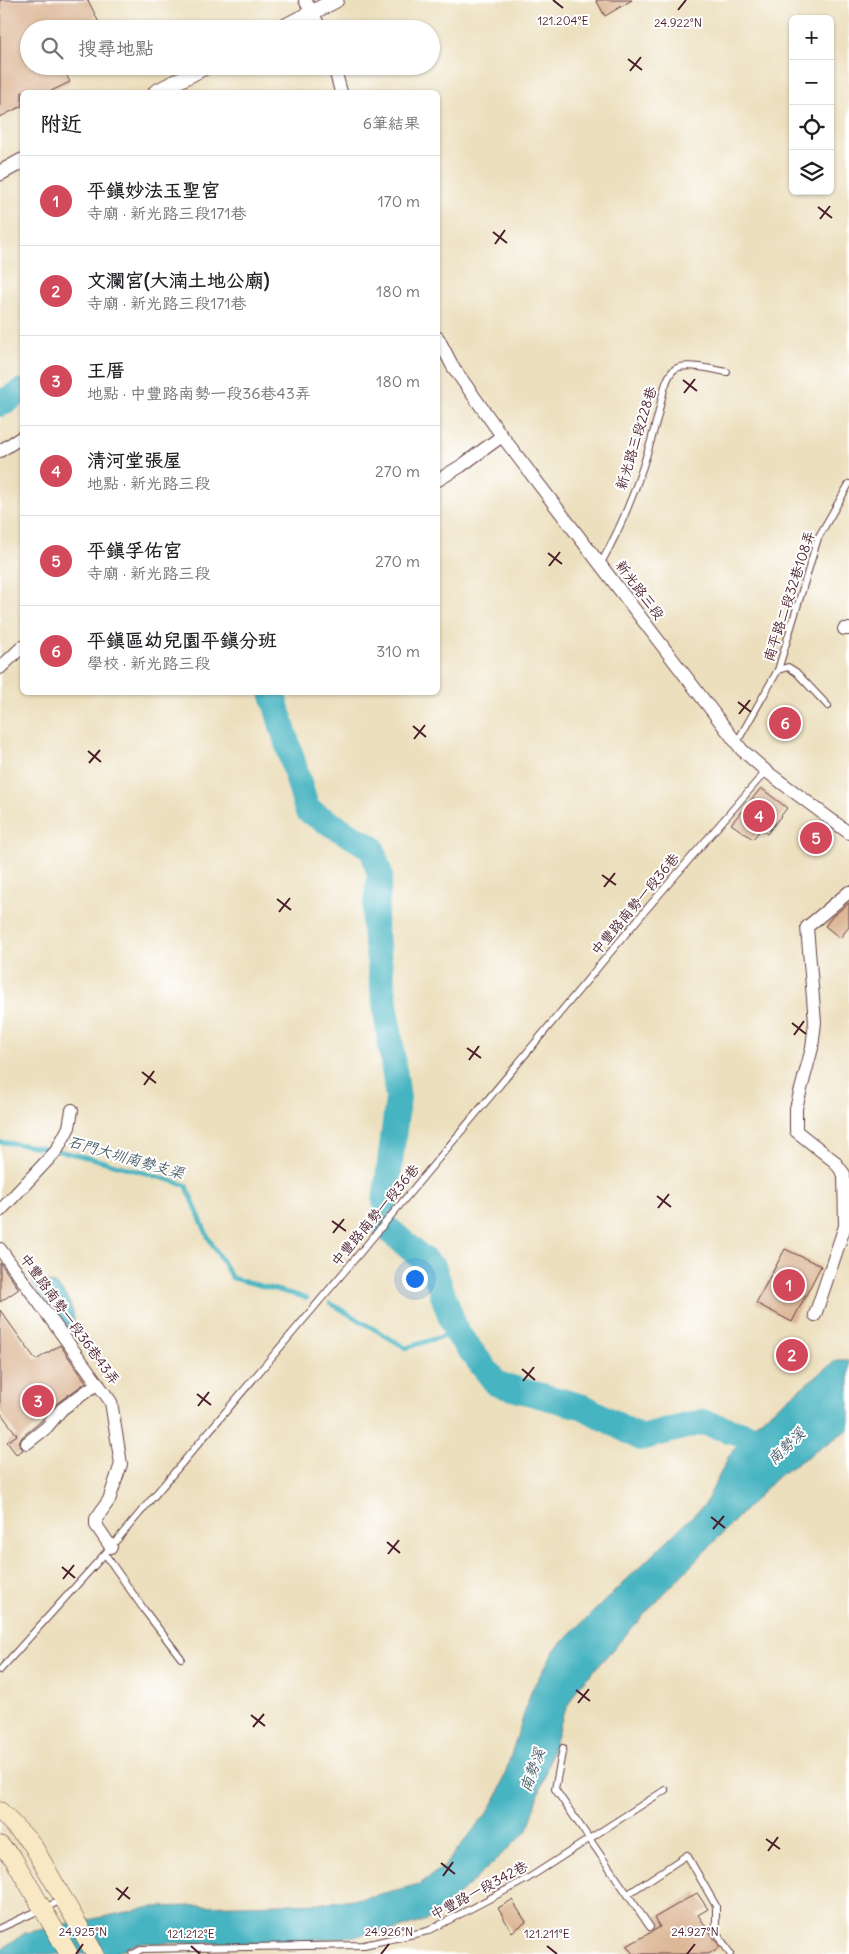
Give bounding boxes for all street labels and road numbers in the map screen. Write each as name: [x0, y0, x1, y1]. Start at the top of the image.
street label: 新光路三段228巷: [612, 383, 661, 492]
street label: 南平路二段32巷108弄: [759, 528, 819, 664]
street label: 新光路三段: [612, 557, 668, 623]
street label: 中豐路南勢一段36巷: [587, 848, 684, 959]
street label: 中豐路南勢一段36巷: [327, 1159, 424, 1270]
street label: 中豐路南勢一段36巷43弄: [16, 1250, 124, 1388]
street label: 中豐路一段342巷: [427, 1856, 532, 1923]

